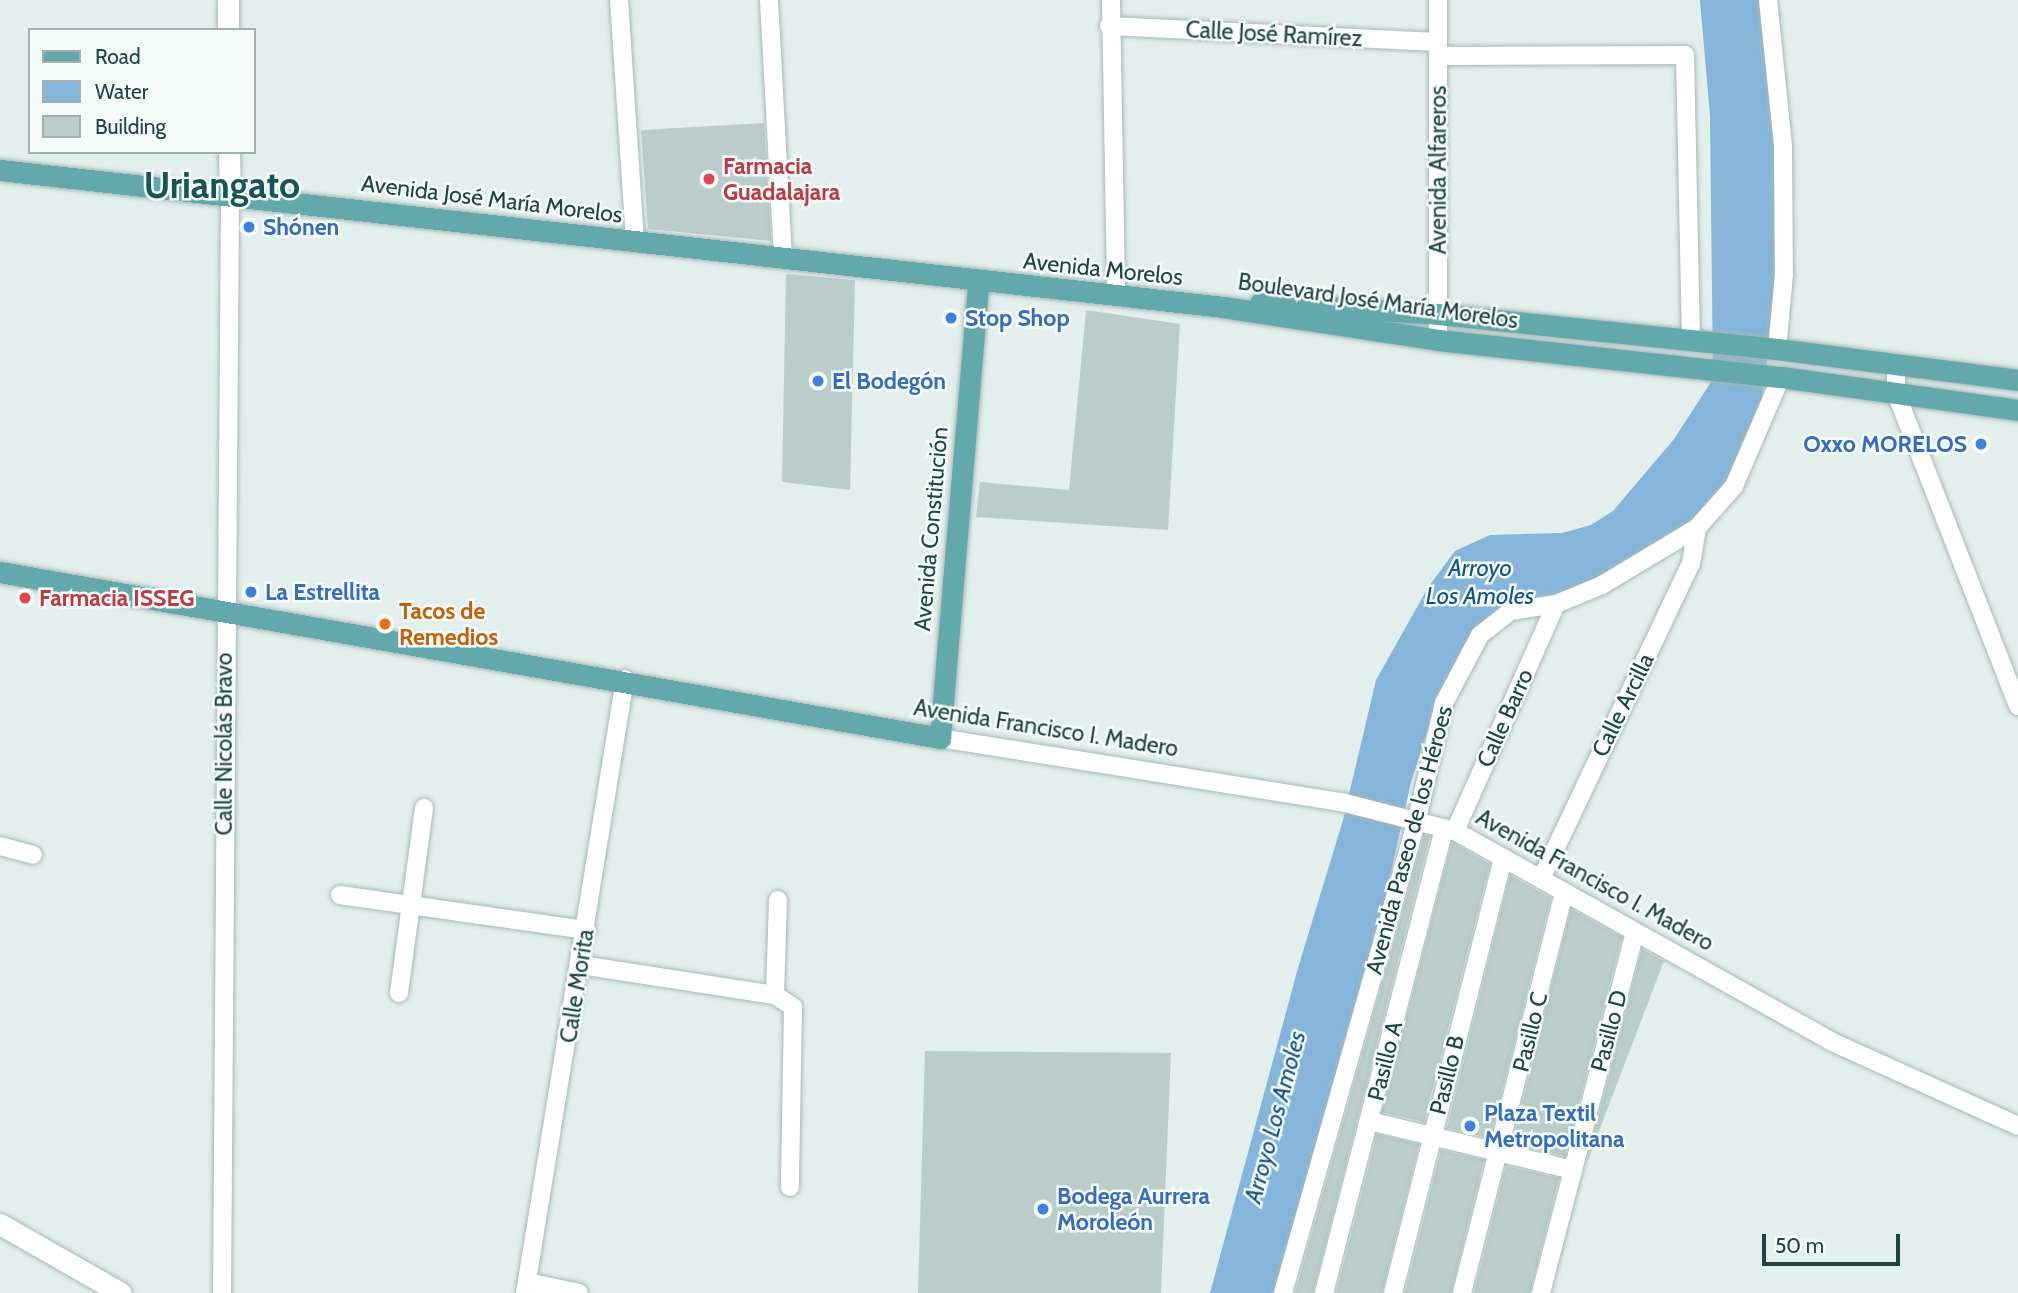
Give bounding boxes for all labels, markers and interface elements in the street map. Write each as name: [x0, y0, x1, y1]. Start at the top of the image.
street label: Calle José Ramírez: [1185, 16, 1363, 52]
legend: [28, 28, 256, 154]
text: Road: [95, 44, 141, 69]
text: Water: [95, 79, 148, 104]
street label: Avenida Alfareros: [1424, 86, 1452, 254]
text: Building: [95, 114, 166, 139]
place label: Farmacia Guadalajara: [723, 152, 840, 206]
district label: Uriangato: [144, 163, 300, 207]
street label: Avenida José María Morelos: [360, 169, 624, 229]
marker: Farmacia Guadalajara: [701, 171, 717, 187]
place label: Shónen: [263, 213, 339, 241]
marker: Shónen: [241, 219, 257, 235]
street label: Avenida Morelos: [1022, 247, 1184, 291]
street label: Boulevard José María Morelos: [1236, 268, 1520, 334]
place label: Stop Shop: [965, 304, 1070, 332]
marker: Stop Shop: [943, 310, 959, 326]
place label: El Bodegón: [832, 367, 946, 395]
marker: El Bodegón: [810, 373, 826, 389]
street label: Avenida Constitución: [908, 426, 954, 632]
place label: Oxxo MORELOS: [1803, 430, 1967, 458]
marker: Oxxo MORELOS: [1973, 436, 1989, 452]
water label: Arroyo Los Amoles: [1426, 554, 1534, 610]
place label: La Estrellita: [265, 578, 380, 606]
place label: Farmacia ISSEG: [39, 584, 195, 612]
marker: La Estrellita: [243, 584, 259, 600]
marker: Farmacia ISSEG: [17, 590, 33, 606]
place label: Tacos de Remedios: [399, 597, 498, 651]
marker: Tacos de Remedios: [377, 616, 393, 632]
street label: Calle Arcilla: [1586, 649, 1660, 761]
street label: Calle Nicolás Bravo: [210, 653, 238, 835]
street label: Calle Barro: [1471, 665, 1539, 771]
street label: Avenida Francisco I. Madero: [912, 693, 1180, 763]
street label: Avenida Paseo de los Héroes: [1360, 703, 1458, 977]
street label: Avenida Francisco I. Madero: [1471, 803, 1719, 957]
street label: Calle Morita: [554, 927, 600, 1045]
street label: Pasillo D: [1585, 987, 1633, 1075]
street label: Pasillo C: [1507, 989, 1553, 1075]
street label: Pasillo A: [1362, 1018, 1408, 1104]
water label: Arroyo Los Amoles: [1238, 1028, 1312, 1206]
street label: Pasillo B: [1424, 1033, 1470, 1117]
place label: Plaza Textil Metropolitana: [1484, 1099, 1624, 1153]
marker: Plaza Textil Metropolitana: [1462, 1118, 1478, 1134]
place label: Bodega Aurrera Moroleón: [1057, 1182, 1210, 1236]
marker: Bodega Aurrera Moroleón: [1035, 1201, 1051, 1217]
scale bar: [1766, 1220, 1904, 1264]
text: 50 m: [1775, 1233, 1824, 1258]

